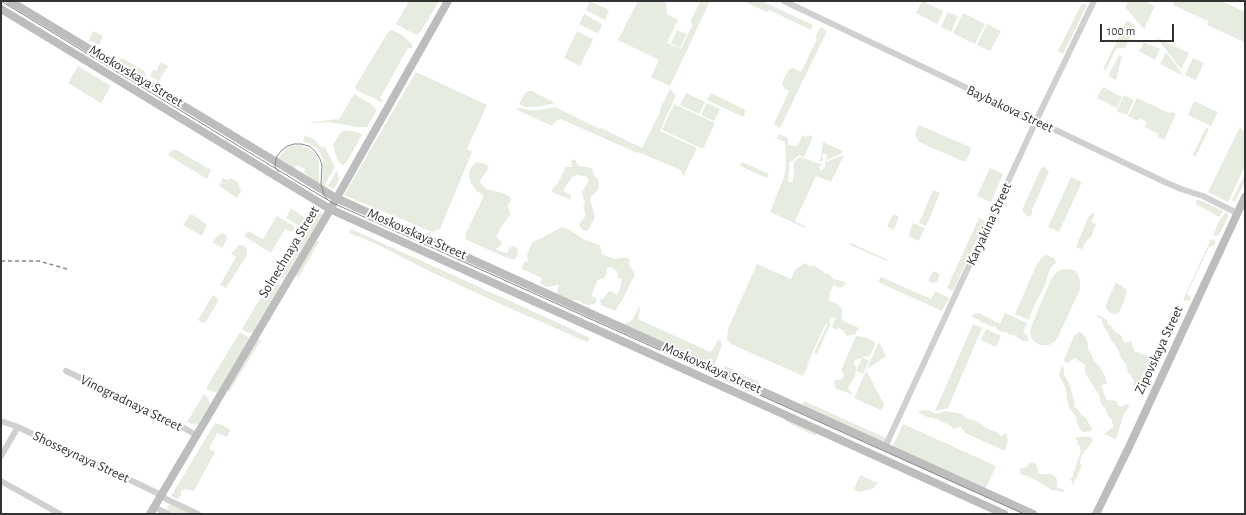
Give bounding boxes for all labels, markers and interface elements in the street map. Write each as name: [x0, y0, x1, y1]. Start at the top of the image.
scale bar: [1102, 16, 1176, 42]
text: 100 m: [1107, 25, 1135, 37]
street label: Moskovskaya Street: [86, 41, 186, 111]
street label: Baybakova Street: [964, 82, 1056, 136]
street label: Karyakina Street: [962, 180, 1016, 268]
street label: Solnechnaya Street: [255, 203, 323, 301]
street label: Moskovskaya Street: [365, 205, 469, 263]
street label: Zipovskaya Street: [1131, 303, 1187, 397]
street label: Moskovskaya Street: [660, 339, 764, 397]
street label: Vinogradnaya Street: [77, 371, 185, 435]
street label: Shosseynaya Street: [30, 427, 132, 487]

